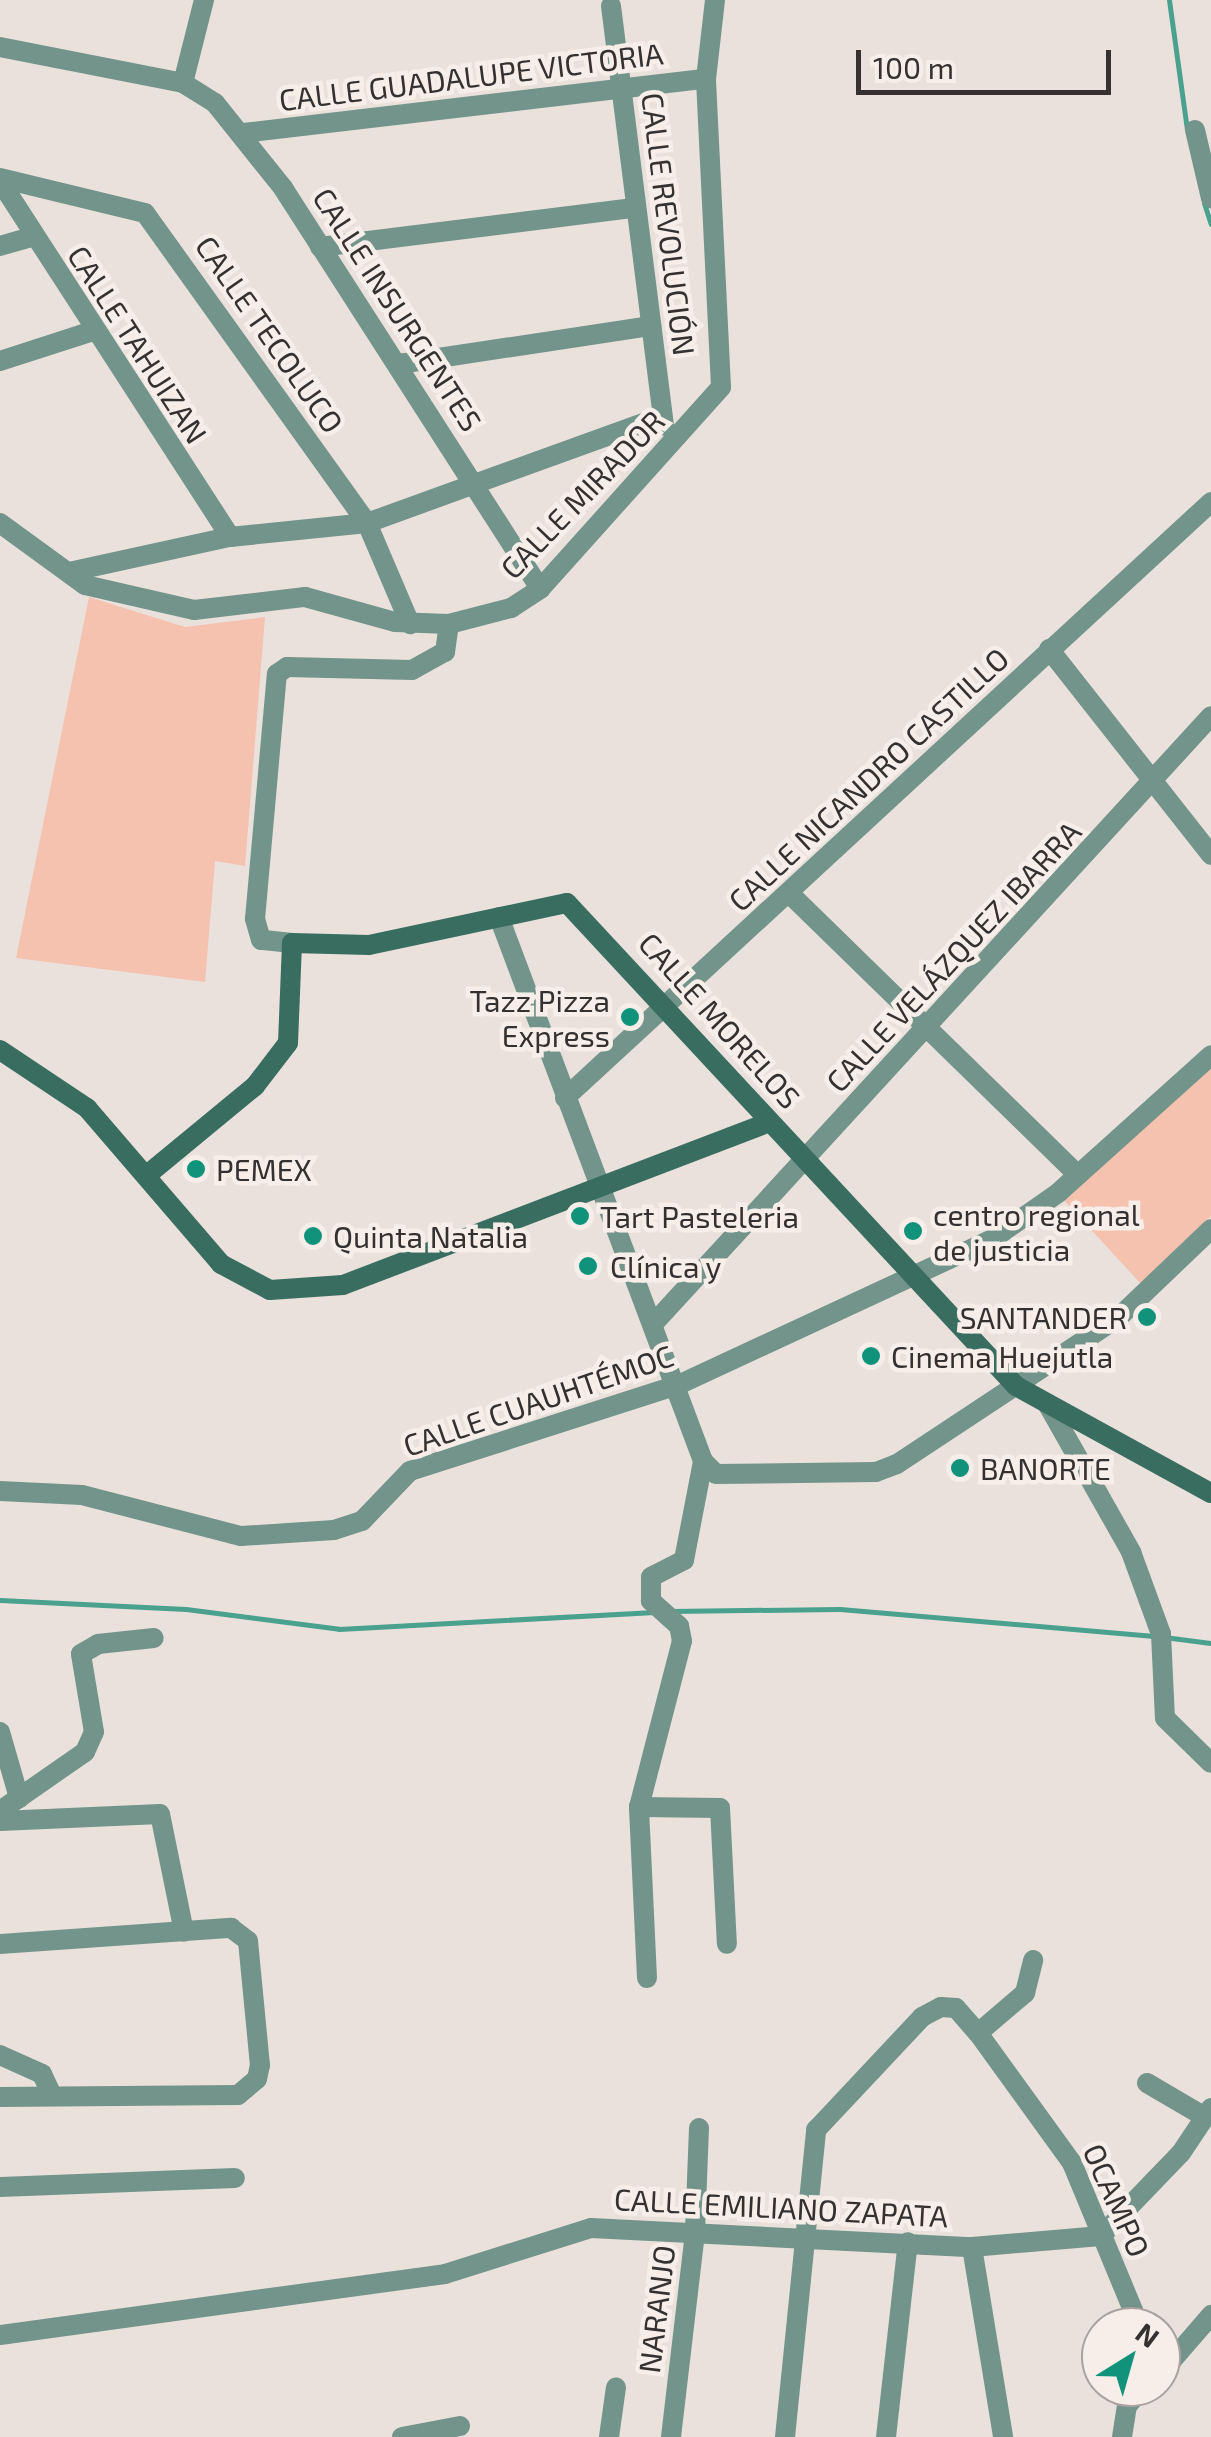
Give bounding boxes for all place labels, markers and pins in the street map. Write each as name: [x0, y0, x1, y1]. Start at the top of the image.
place label: Tazz Pizza Express: [469, 982, 610, 1052]
marker: Tazz Pizza Express: [619, 1006, 641, 1028]
place label: PEMEX: [216, 1151, 312, 1187]
marker: PEMEX: [185, 1158, 207, 1180]
place label: centro regional de justicia: [933, 1196, 1140, 1266]
place label: Tart Pasteleria: [600, 1198, 799, 1234]
marker: Tart Pasteleria: [569, 1205, 591, 1227]
place label: Quinta Natalia: [333, 1218, 528, 1254]
marker: centro regional de justicia: [902, 1220, 924, 1242]
marker: Quinta Natalia: [302, 1225, 324, 1247]
place label: Clínica y: [610, 1248, 722, 1284]
marker: Clínica y: [575, 1253, 601, 1279]
place label: SANTANDER: [960, 1299, 1127, 1335]
marker: SANTANDER: [1136, 1306, 1158, 1328]
place label: Cinema Huejutla: [891, 1338, 1113, 1374]
marker: Cinema Huejutla: [860, 1345, 882, 1367]
place label: BANORTE: [980, 1450, 1111, 1486]
marker: BANORTE: [949, 1457, 971, 1479]

